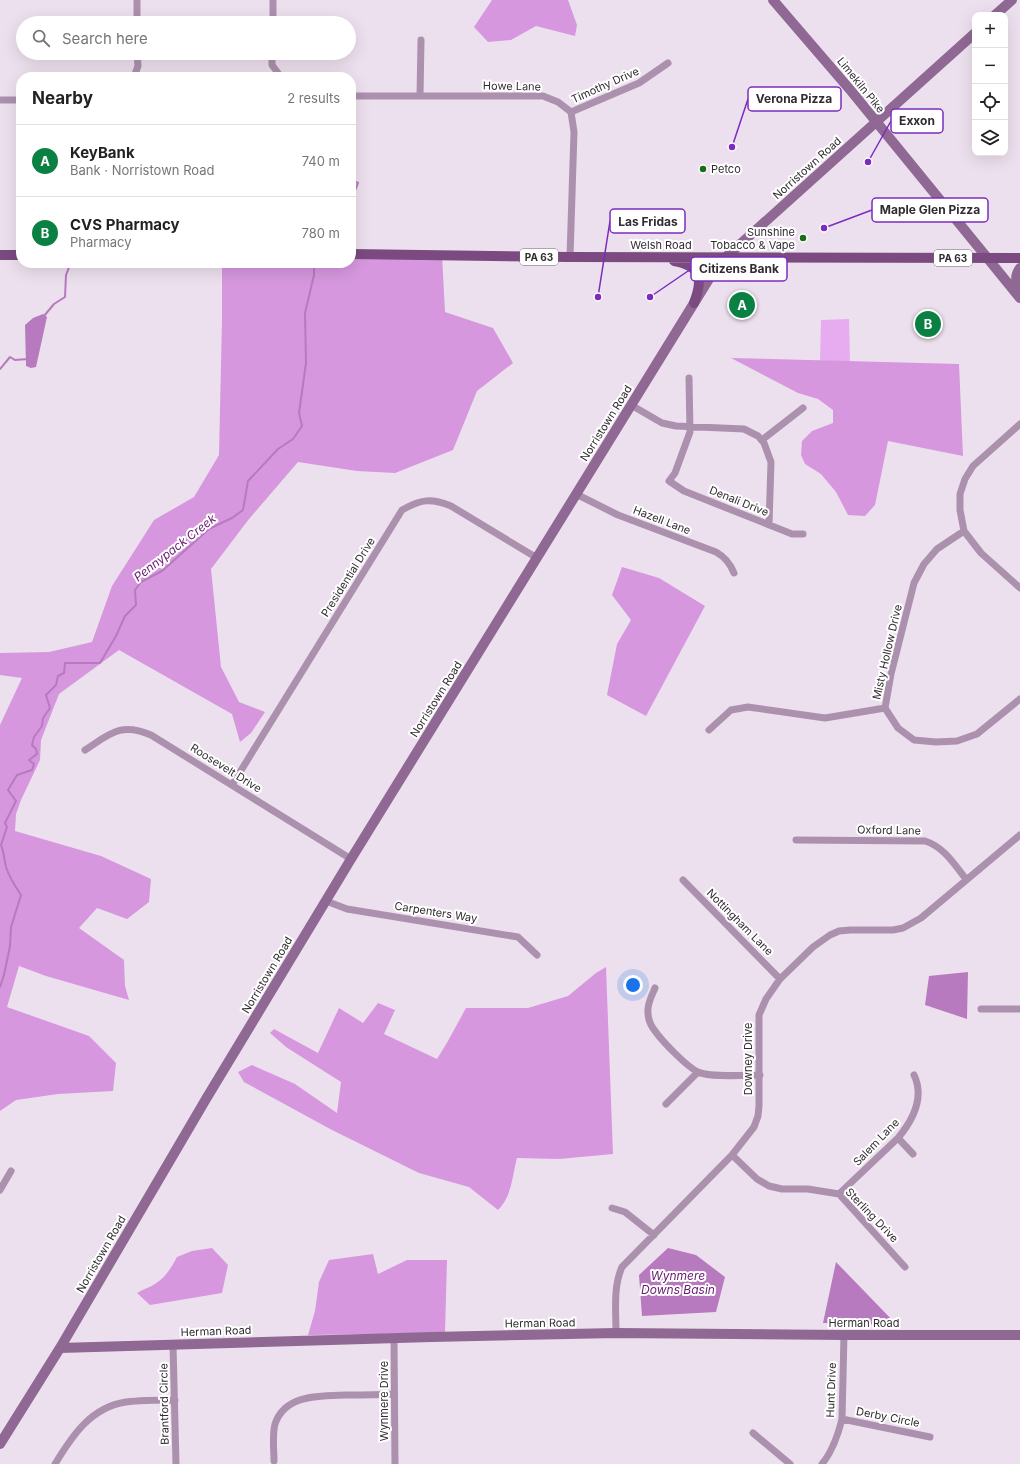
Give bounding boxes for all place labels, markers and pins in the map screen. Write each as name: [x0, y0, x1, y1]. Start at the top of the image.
callout: Verona Pizza: [748, 87, 841, 111]
callout: Exxon: [891, 109, 943, 133]
place label: Petco: [711, 162, 741, 176]
marker: Petco: [698, 164, 708, 174]
callout: Maple Glen Pizza: [872, 198, 988, 222]
callout: Las Fridas: [610, 209, 685, 233]
place label: Sunshine Tobacco & Vape: [710, 225, 795, 252]
marker: Sunshine Tobacco & Vape: [798, 233, 808, 243]
callout: Citizens Bank: [691, 257, 787, 281]
pin: A: [729, 290, 755, 320]
pin: B: [915, 309, 941, 339]

